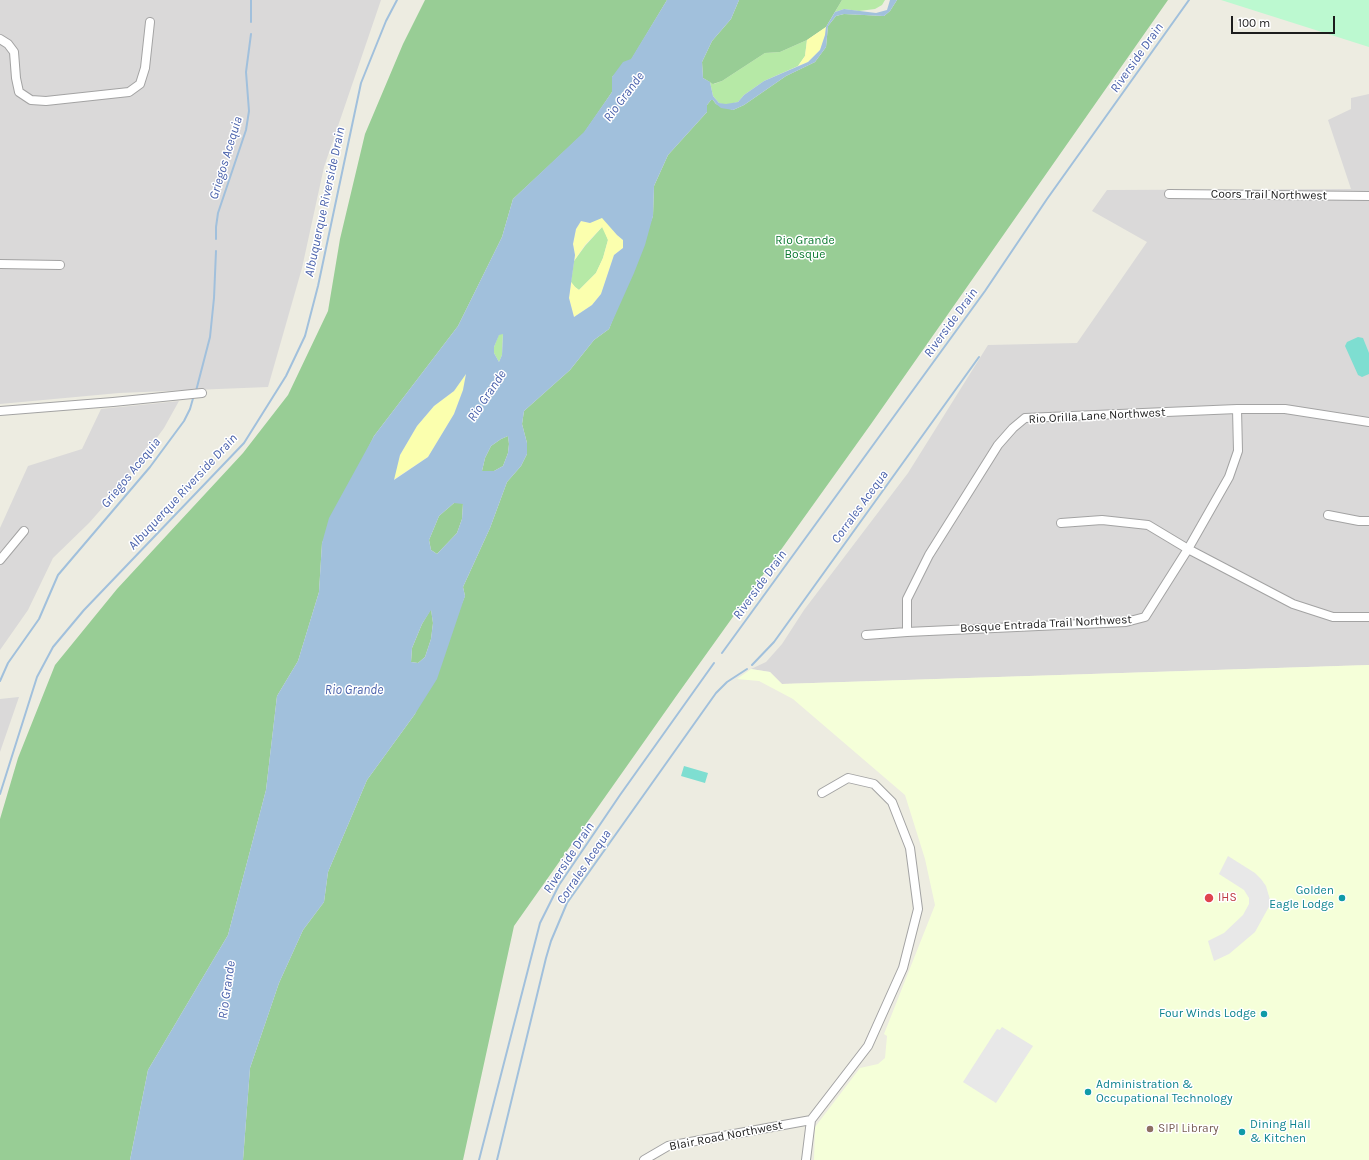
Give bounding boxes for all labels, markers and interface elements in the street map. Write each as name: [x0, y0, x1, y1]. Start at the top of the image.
scale bar: [1233, 8, 1337, 34]
text: 100 m: [1238, 16, 1270, 30]
water label: Riverside Drain: [1107, 20, 1167, 96]
water label: Rio Grande: [600, 69, 648, 125]
water label: Griegos Acequia: [206, 115, 246, 201]
water label: Albuquerque Riverside Drain: [301, 126, 349, 278]
street label: Coors Trail Northwest: [1211, 187, 1327, 203]
park label: Rio Grande Bosque: [775, 234, 835, 262]
water label: Riverside Drain: [921, 285, 981, 361]
water label: Rio Grande: [464, 367, 510, 425]
street label: Rio Orilla Lane Northwest: [1028, 405, 1166, 427]
water label: Albuquerque Riverside Drain: [125, 431, 241, 553]
water label: Griegos Acequia: [98, 435, 164, 511]
water label: Corrales Acequa: [828, 467, 892, 547]
water label: Riverside Drain: [730, 547, 790, 623]
street label: Bosque Entrada Trail Northwest: [960, 612, 1132, 636]
water label: Rio Grande: [325, 682, 383, 698]
water label: Riverside Drain: [540, 819, 598, 897]
water label: Corrales Acequa: [553, 827, 615, 907]
place label: Golden Eagle Lodge: [1269, 884, 1334, 912]
place label: IHS: [1218, 891, 1237, 905]
marker: IHS: [1203, 892, 1215, 904]
marker: Golden Eagle Lodge: [1337, 893, 1347, 903]
water label: Rio Grande: [215, 960, 239, 1020]
place label: Four Winds Lodge: [1159, 1007, 1256, 1021]
marker: Four Winds Lodge: [1259, 1009, 1269, 1019]
place label: Administration & Occupational Technology: [1096, 1078, 1233, 1106]
marker: Administration & Occupational Technology: [1083, 1087, 1093, 1097]
street label: Blair Road Northwest: [668, 1118, 784, 1154]
place label: Dining Hall & Kitchen: [1250, 1118, 1311, 1146]
place label: SIPI Library: [1158, 1122, 1219, 1136]
marker: SIPI Library: [1145, 1124, 1155, 1134]
marker: Dining Hall & Kitchen: [1237, 1127, 1247, 1137]

